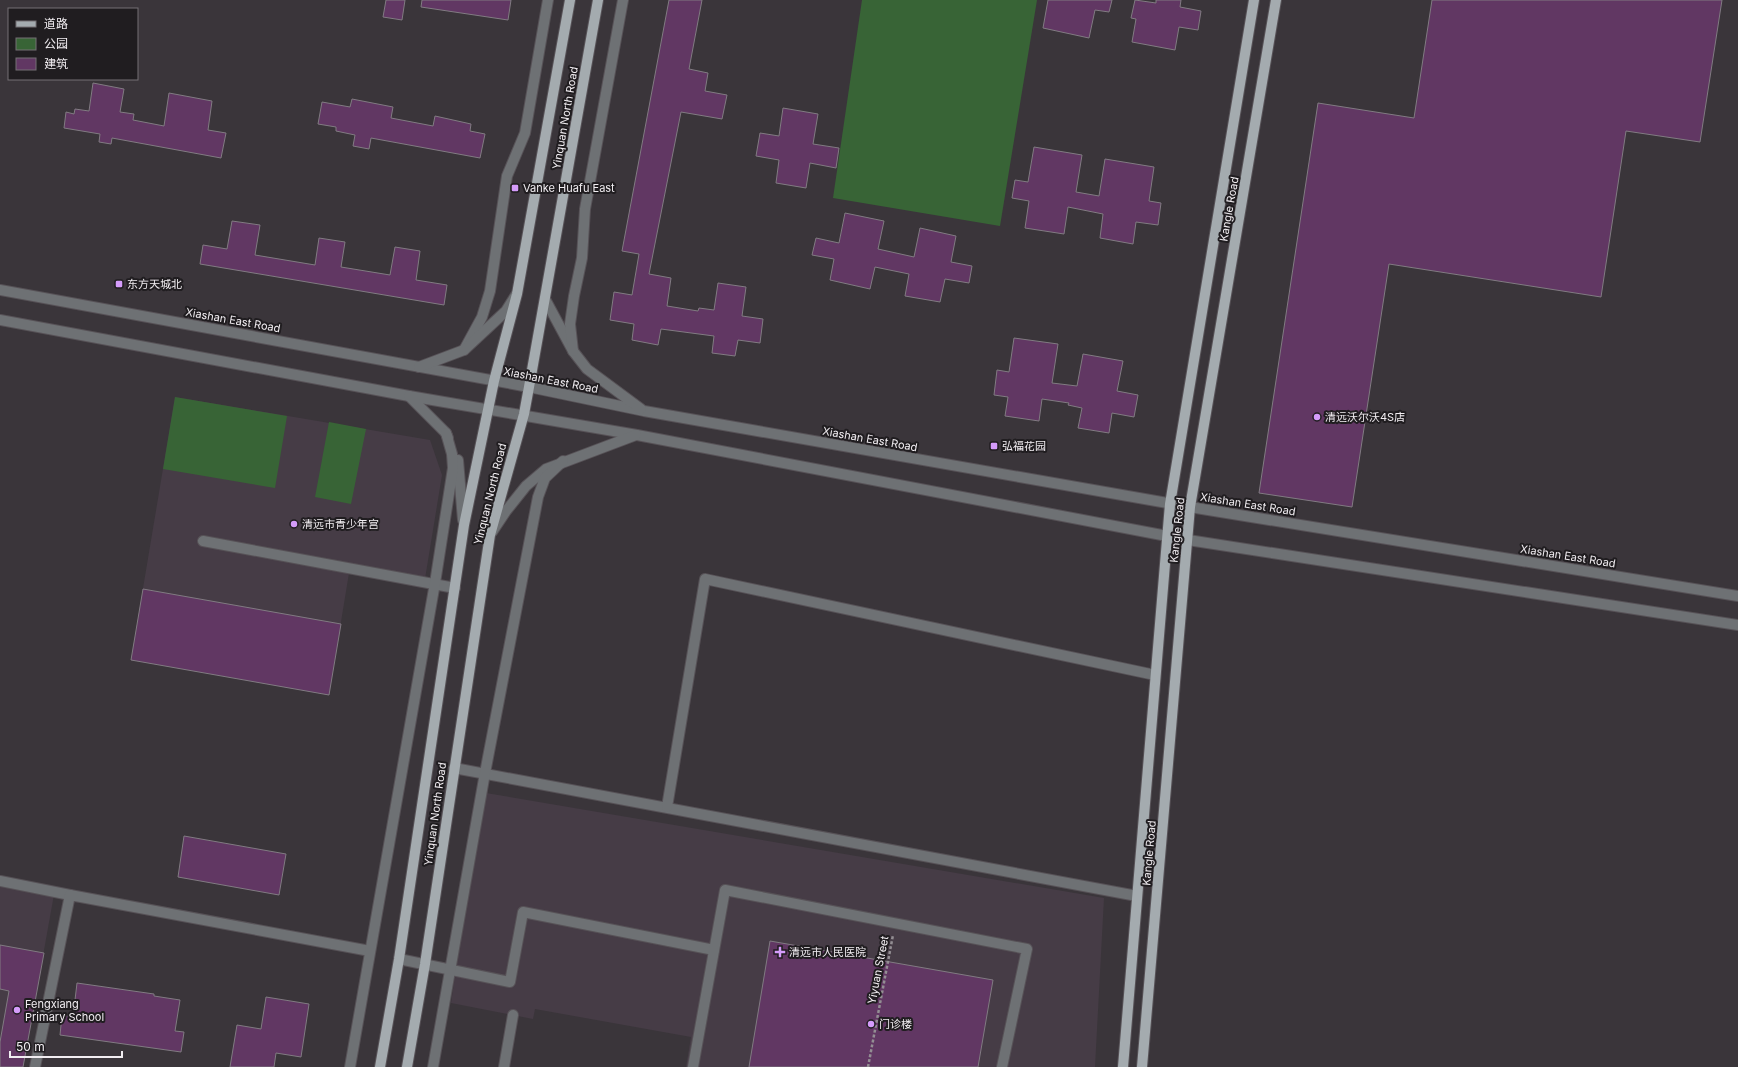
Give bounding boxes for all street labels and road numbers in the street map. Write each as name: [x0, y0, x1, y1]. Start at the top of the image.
street label: Yinquan North Road: [549, 65, 581, 171]
street label: Kangle Road: [1216, 176, 1242, 242]
street label: Xiashan East Road: [184, 305, 282, 335]
street label: Xiashan East Road: [502, 364, 600, 396]
street label: Xiashan East Road: [821, 424, 919, 454]
street label: Yinquan North Road: [471, 442, 509, 546]
street label: Xiashan East Road: [1199, 490, 1297, 518]
street label: Kangle Road: [1167, 497, 1187, 563]
street label: Xiashan East Road: [1519, 542, 1617, 570]
street label: Yinquan North Road: [421, 761, 449, 867]
street label: Kangle Road: [1139, 820, 1159, 886]
street label: Yiyuan Street: [865, 934, 892, 1005]

